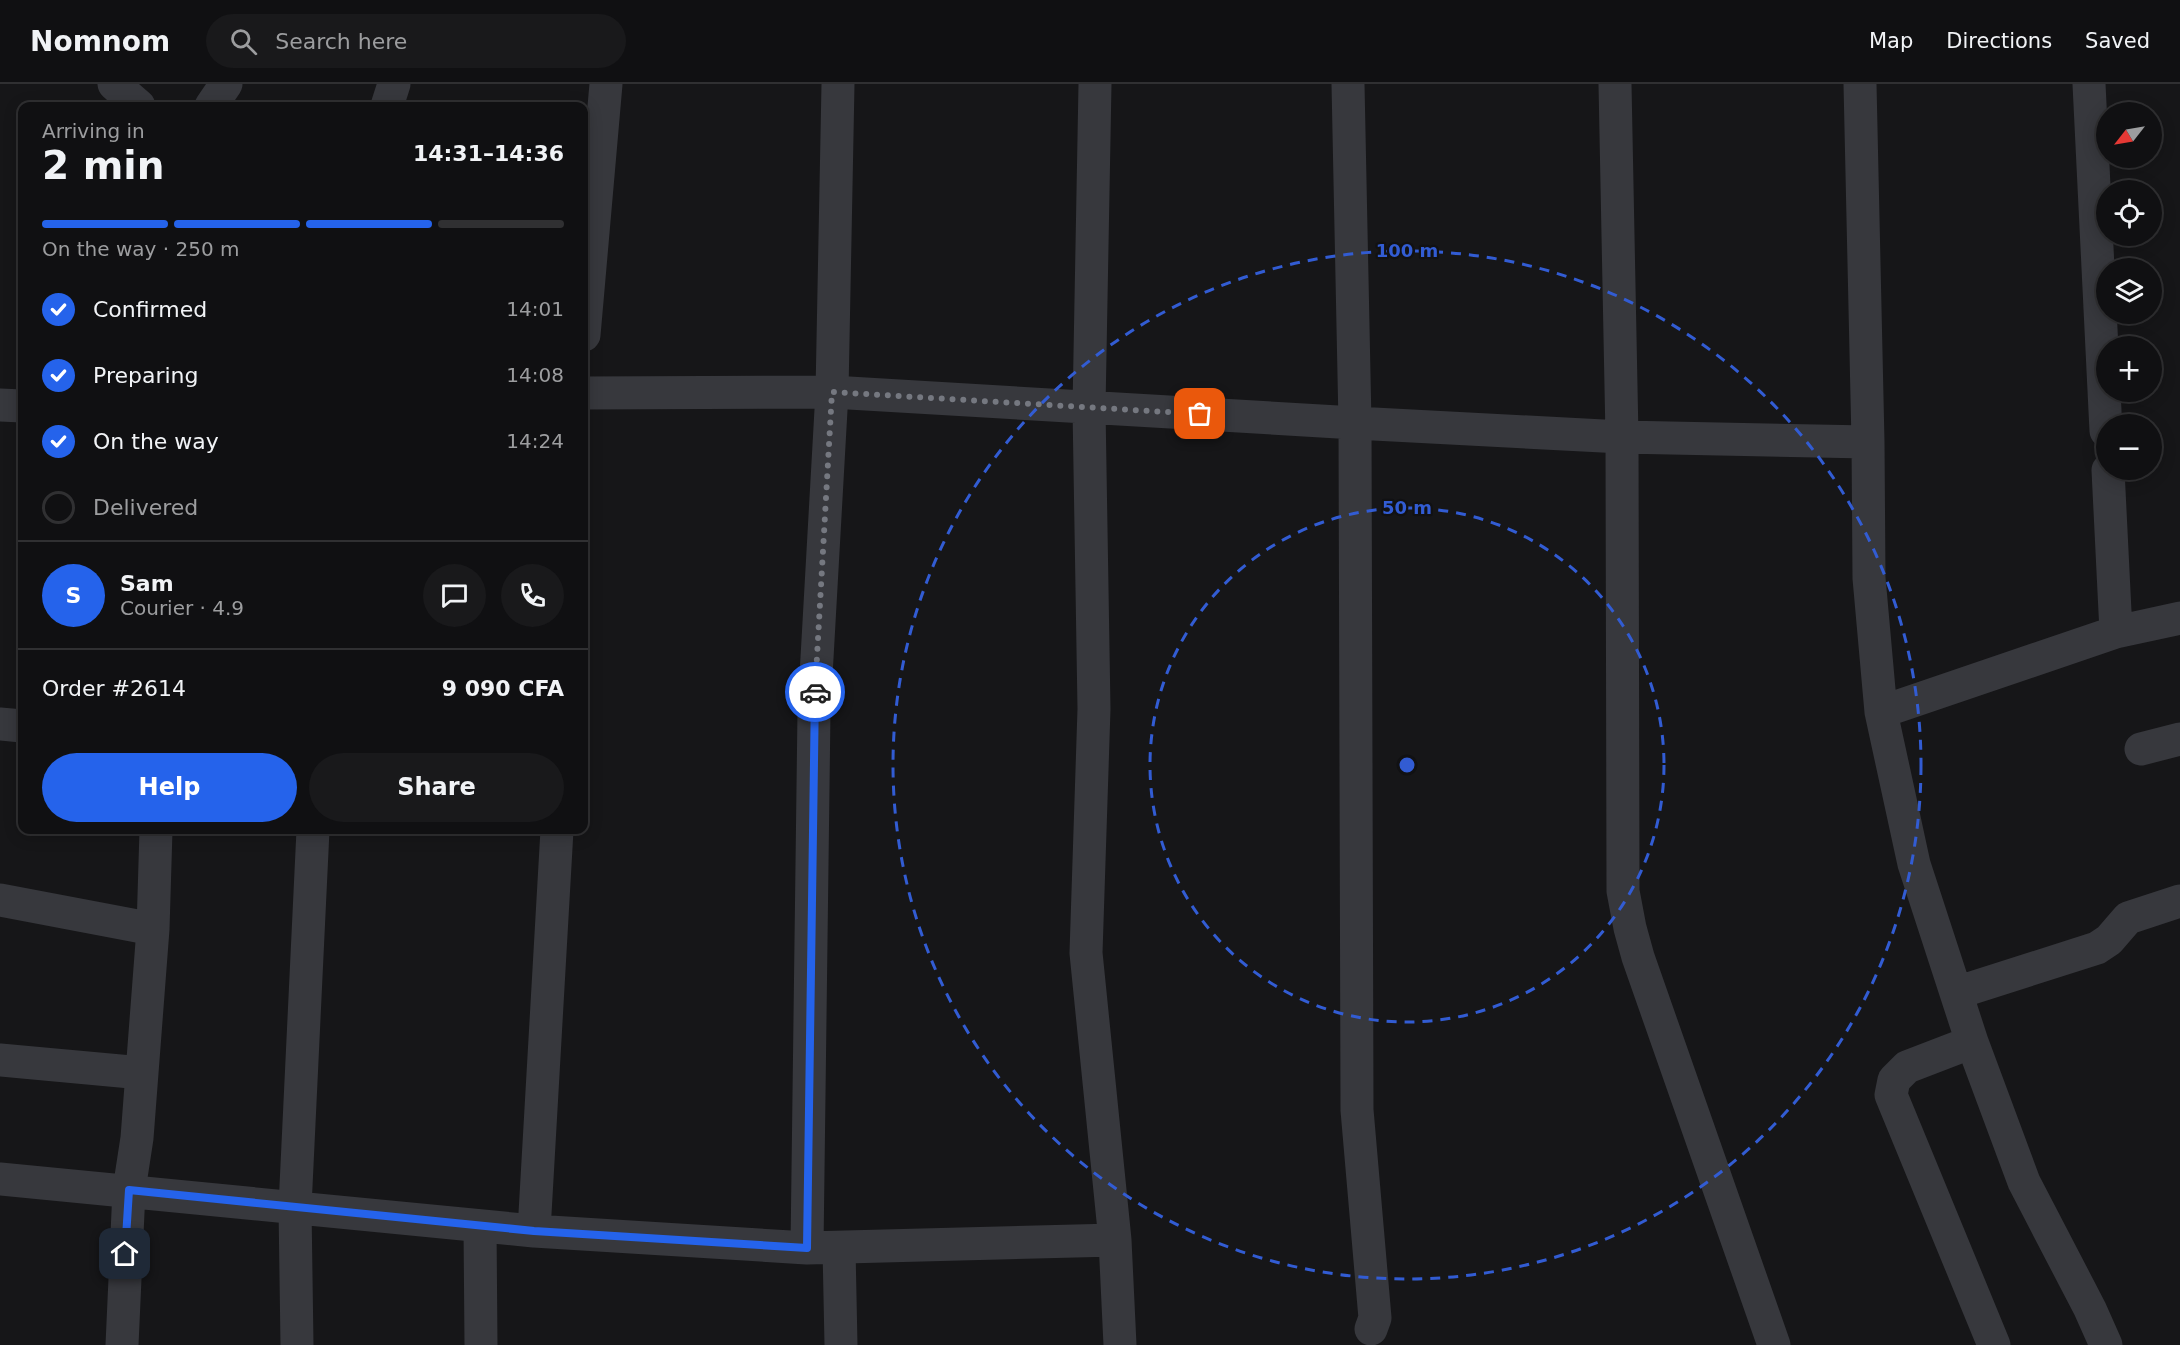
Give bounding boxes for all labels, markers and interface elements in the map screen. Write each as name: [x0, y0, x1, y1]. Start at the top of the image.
search box: [206, 14, 626, 68]
text: Nomnom: [30, 25, 170, 58]
icon: search: [227, 25, 260, 58]
text: Search here: [275, 29, 407, 54]
text: Map: [1869, 29, 1913, 53]
text: Directions: [1946, 29, 2052, 53]
text: Saved: [2085, 29, 2150, 53]
north arrow: [2096, 102, 2162, 168]
map controls: [2096, 102, 2162, 480]
text: Arriving in: [42, 119, 145, 143]
text: 14:31–14:36: [413, 141, 564, 166]
text: 2 min: [42, 143, 164, 188]
button: locate: [2096, 180, 2162, 246]
text: On the way · 250 m: [42, 237, 240, 261]
text: 100 m: [1376, 240, 1438, 261]
button: layers: [2096, 258, 2162, 324]
icon: check: [42, 293, 75, 326]
text: Confirmed: [93, 297, 207, 322]
text: 14:01: [506, 297, 564, 321]
button: +: [2096, 336, 2162, 402]
icon: check: [42, 359, 75, 392]
text: Preparing: [93, 363, 199, 388]
text: 14:08: [506, 363, 564, 387]
pin: [1174, 388, 1225, 439]
icon: bag: [1183, 397, 1216, 430]
button: −: [2096, 414, 2162, 480]
icon: check: [42, 425, 75, 458]
text: On the way: [93, 429, 219, 454]
text: 14:24: [506, 429, 564, 453]
text: Delivered: [93, 495, 198, 520]
text: 50 m: [1382, 497, 1432, 518]
button: chat: [423, 564, 486, 627]
button: phone: [501, 564, 564, 627]
text: Sam: [120, 571, 174, 596]
text: S: [66, 583, 81, 608]
text: Courier · 4.9: [120, 596, 244, 620]
courier: [785, 662, 845, 722]
text: Order #2614: [42, 676, 186, 701]
text: 9 090 CFA: [442, 676, 564, 701]
icon: car: [799, 676, 832, 709]
button: Help: [42, 753, 297, 822]
button: Share: [309, 753, 564, 822]
centre of rings: [1397, 755, 1417, 775]
pin: [99, 1228, 150, 1279]
icon: home: [108, 1237, 141, 1270]

